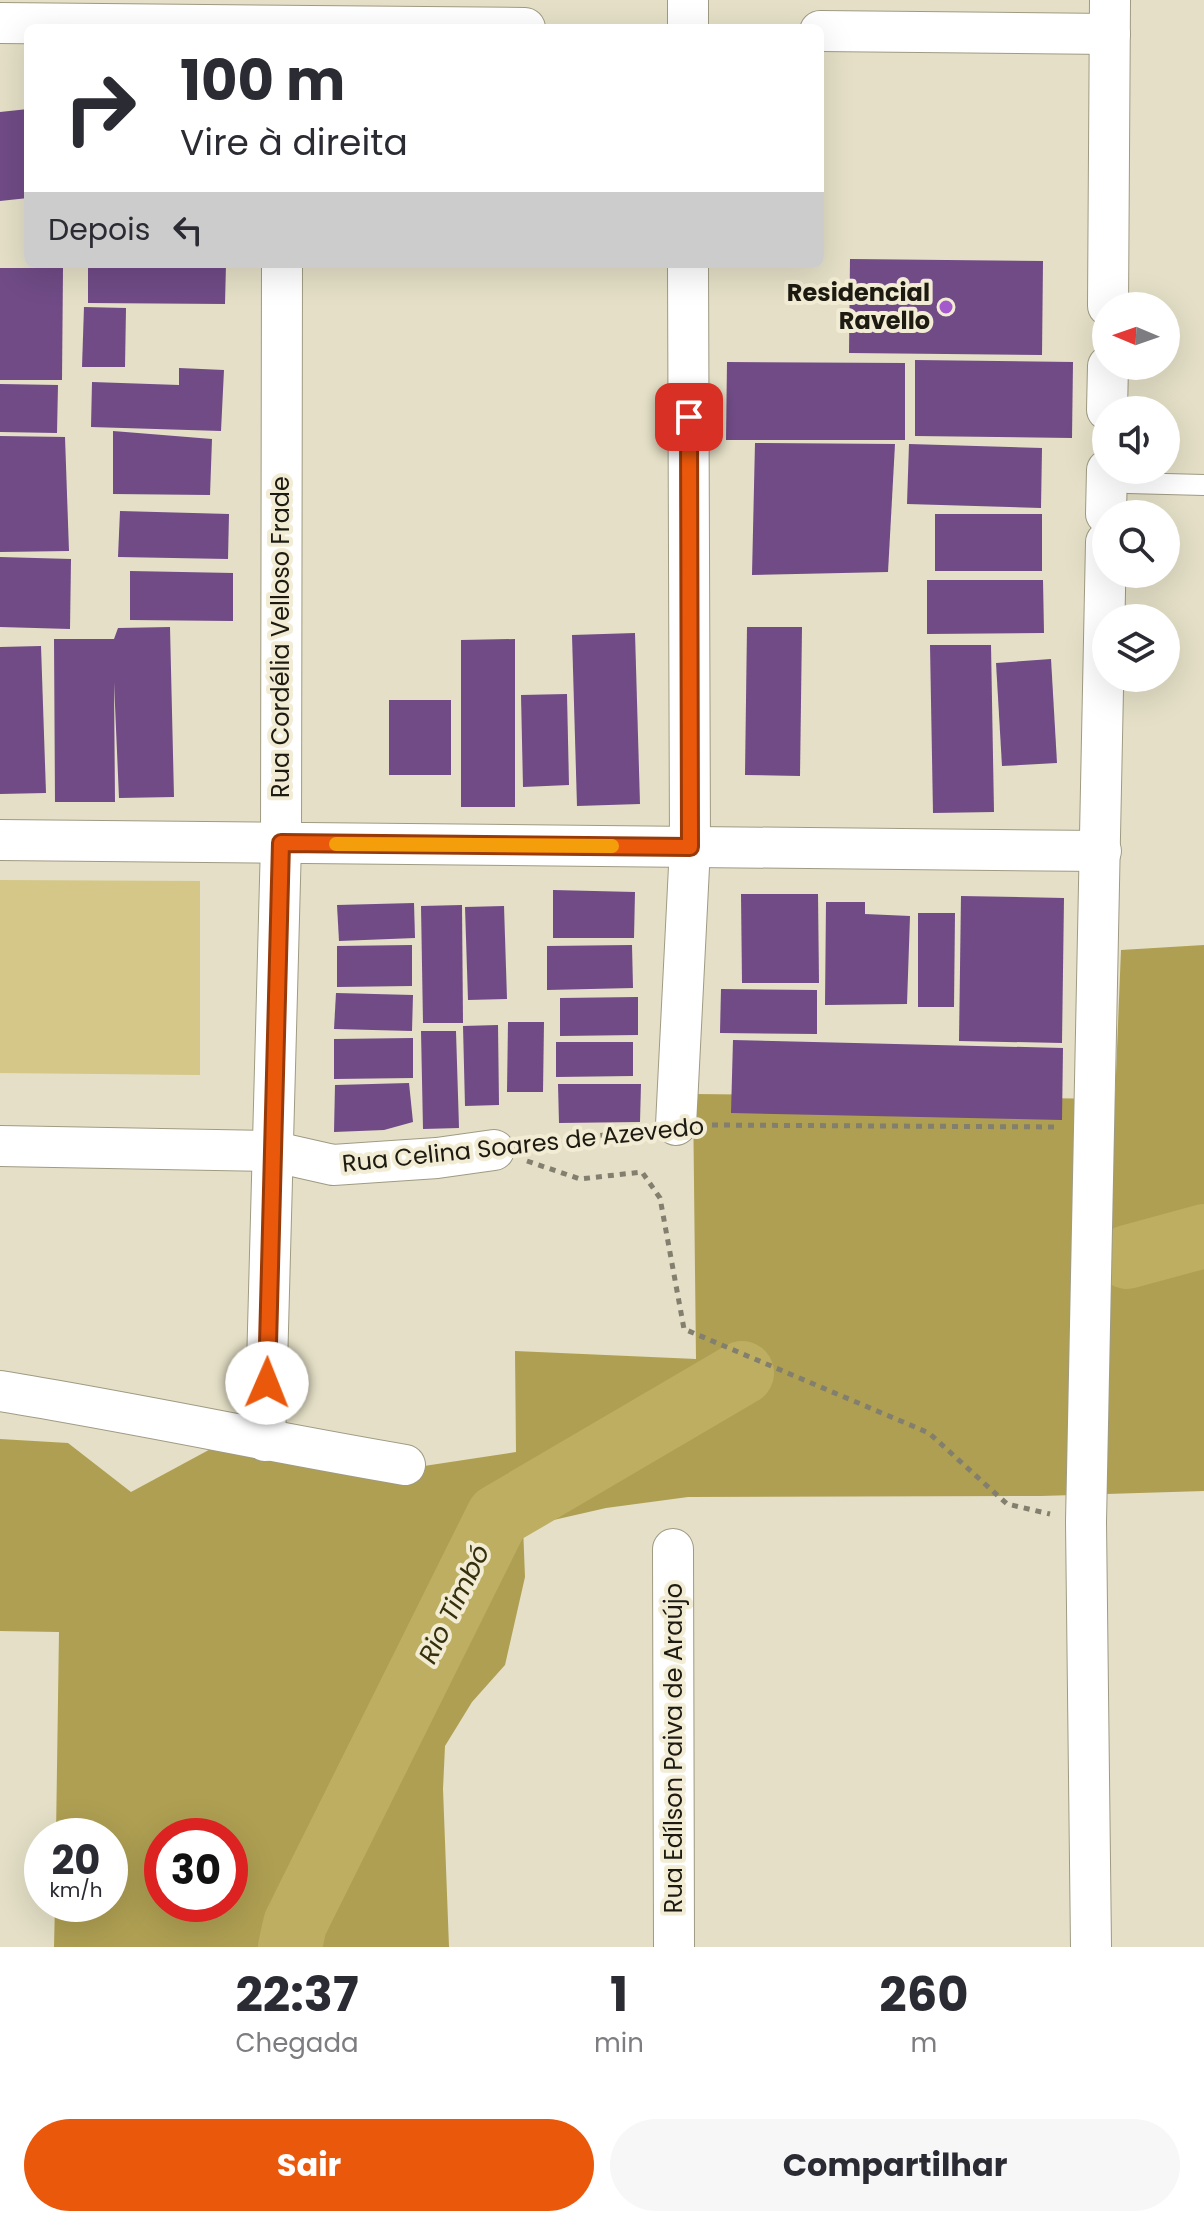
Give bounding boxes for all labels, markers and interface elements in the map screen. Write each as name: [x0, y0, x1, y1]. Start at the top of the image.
text: 100 m: [180, 41, 345, 120]
icon: right: [48, 56, 152, 160]
text: Vire à direita: [180, 117, 408, 168]
text: Depois: [48, 208, 150, 251]
icon: left: [166, 208, 210, 252]
place label: Residencial Ravello: [787, 276, 930, 337]
north arrow: [1092, 292, 1180, 380]
map controls: [1092, 292, 1180, 692]
marker: Residencial Ravello: [937, 298, 955, 316]
pin: [655, 383, 723, 451]
icon: arrive: [667, 395, 711, 439]
button: sound: [1092, 396, 1180, 484]
street label: Rua Cordélia Velloso Frade: [264, 476, 297, 798]
button: search: [1092, 500, 1180, 588]
button: layers: [1092, 604, 1180, 692]
street label: Rua Celina Soares de Azevedo: [340, 1109, 706, 1180]
position arrow: [225, 1341, 309, 1425]
water label: Rio Timbó: [410, 1539, 498, 1669]
street label: Rua Edílson Paiva de Araújo: [657, 1583, 690, 1913]
speed limit sign: 30: [144, 1818, 248, 1922]
text: 20: [52, 1832, 100, 1888]
text: km/h: [49, 1876, 103, 1904]
text: 22:37: [235, 1961, 359, 2028]
text: 1: [610, 1961, 628, 2028]
text: 260: [879, 1961, 969, 2028]
text: Chegada: [235, 2025, 359, 2061]
text: min: [594, 2025, 644, 2061]
text: m: [911, 2025, 937, 2061]
button: Sair: [24, 2119, 594, 2211]
button: Compartilhar: [610, 2119, 1180, 2211]

